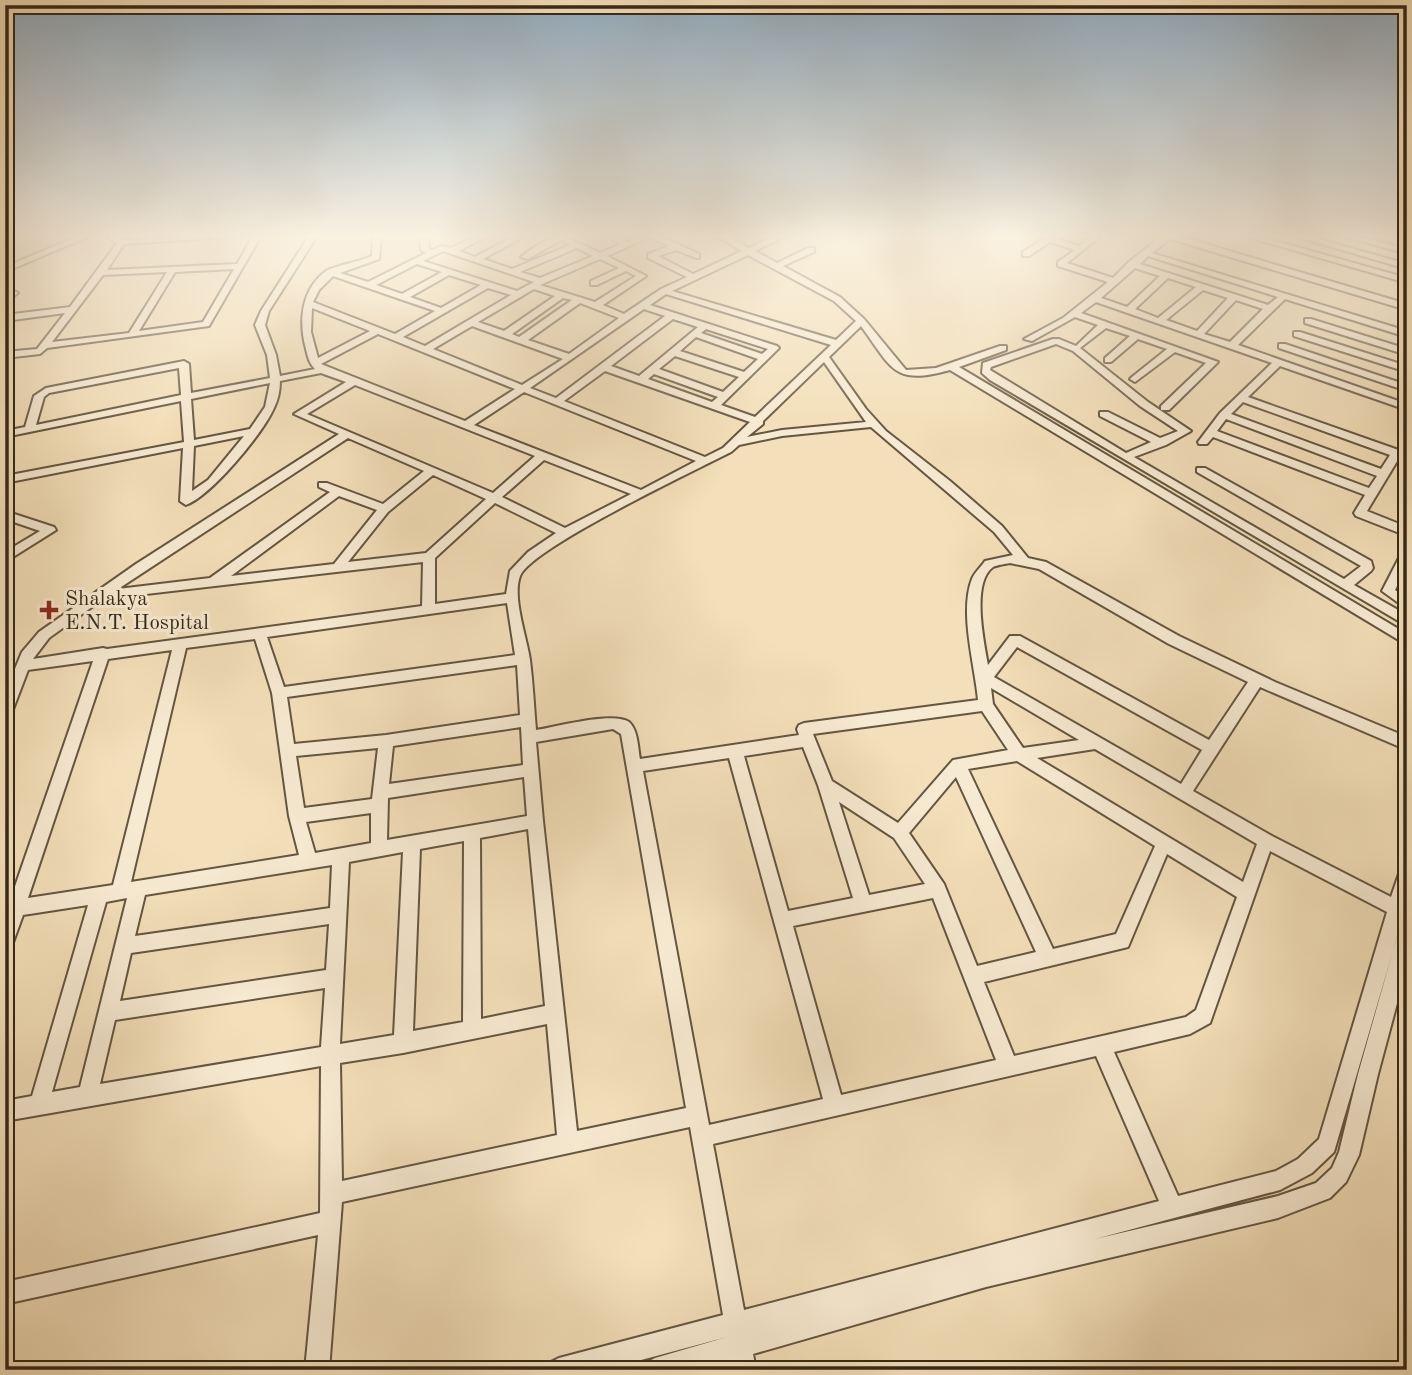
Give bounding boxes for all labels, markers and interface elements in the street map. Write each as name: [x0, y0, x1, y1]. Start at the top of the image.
place label: Shalakya E.N.T. Hospital: [65, 589, 209, 634]
marker: Shalakya E.N.T. Hospital: [39, 600, 59, 620]

